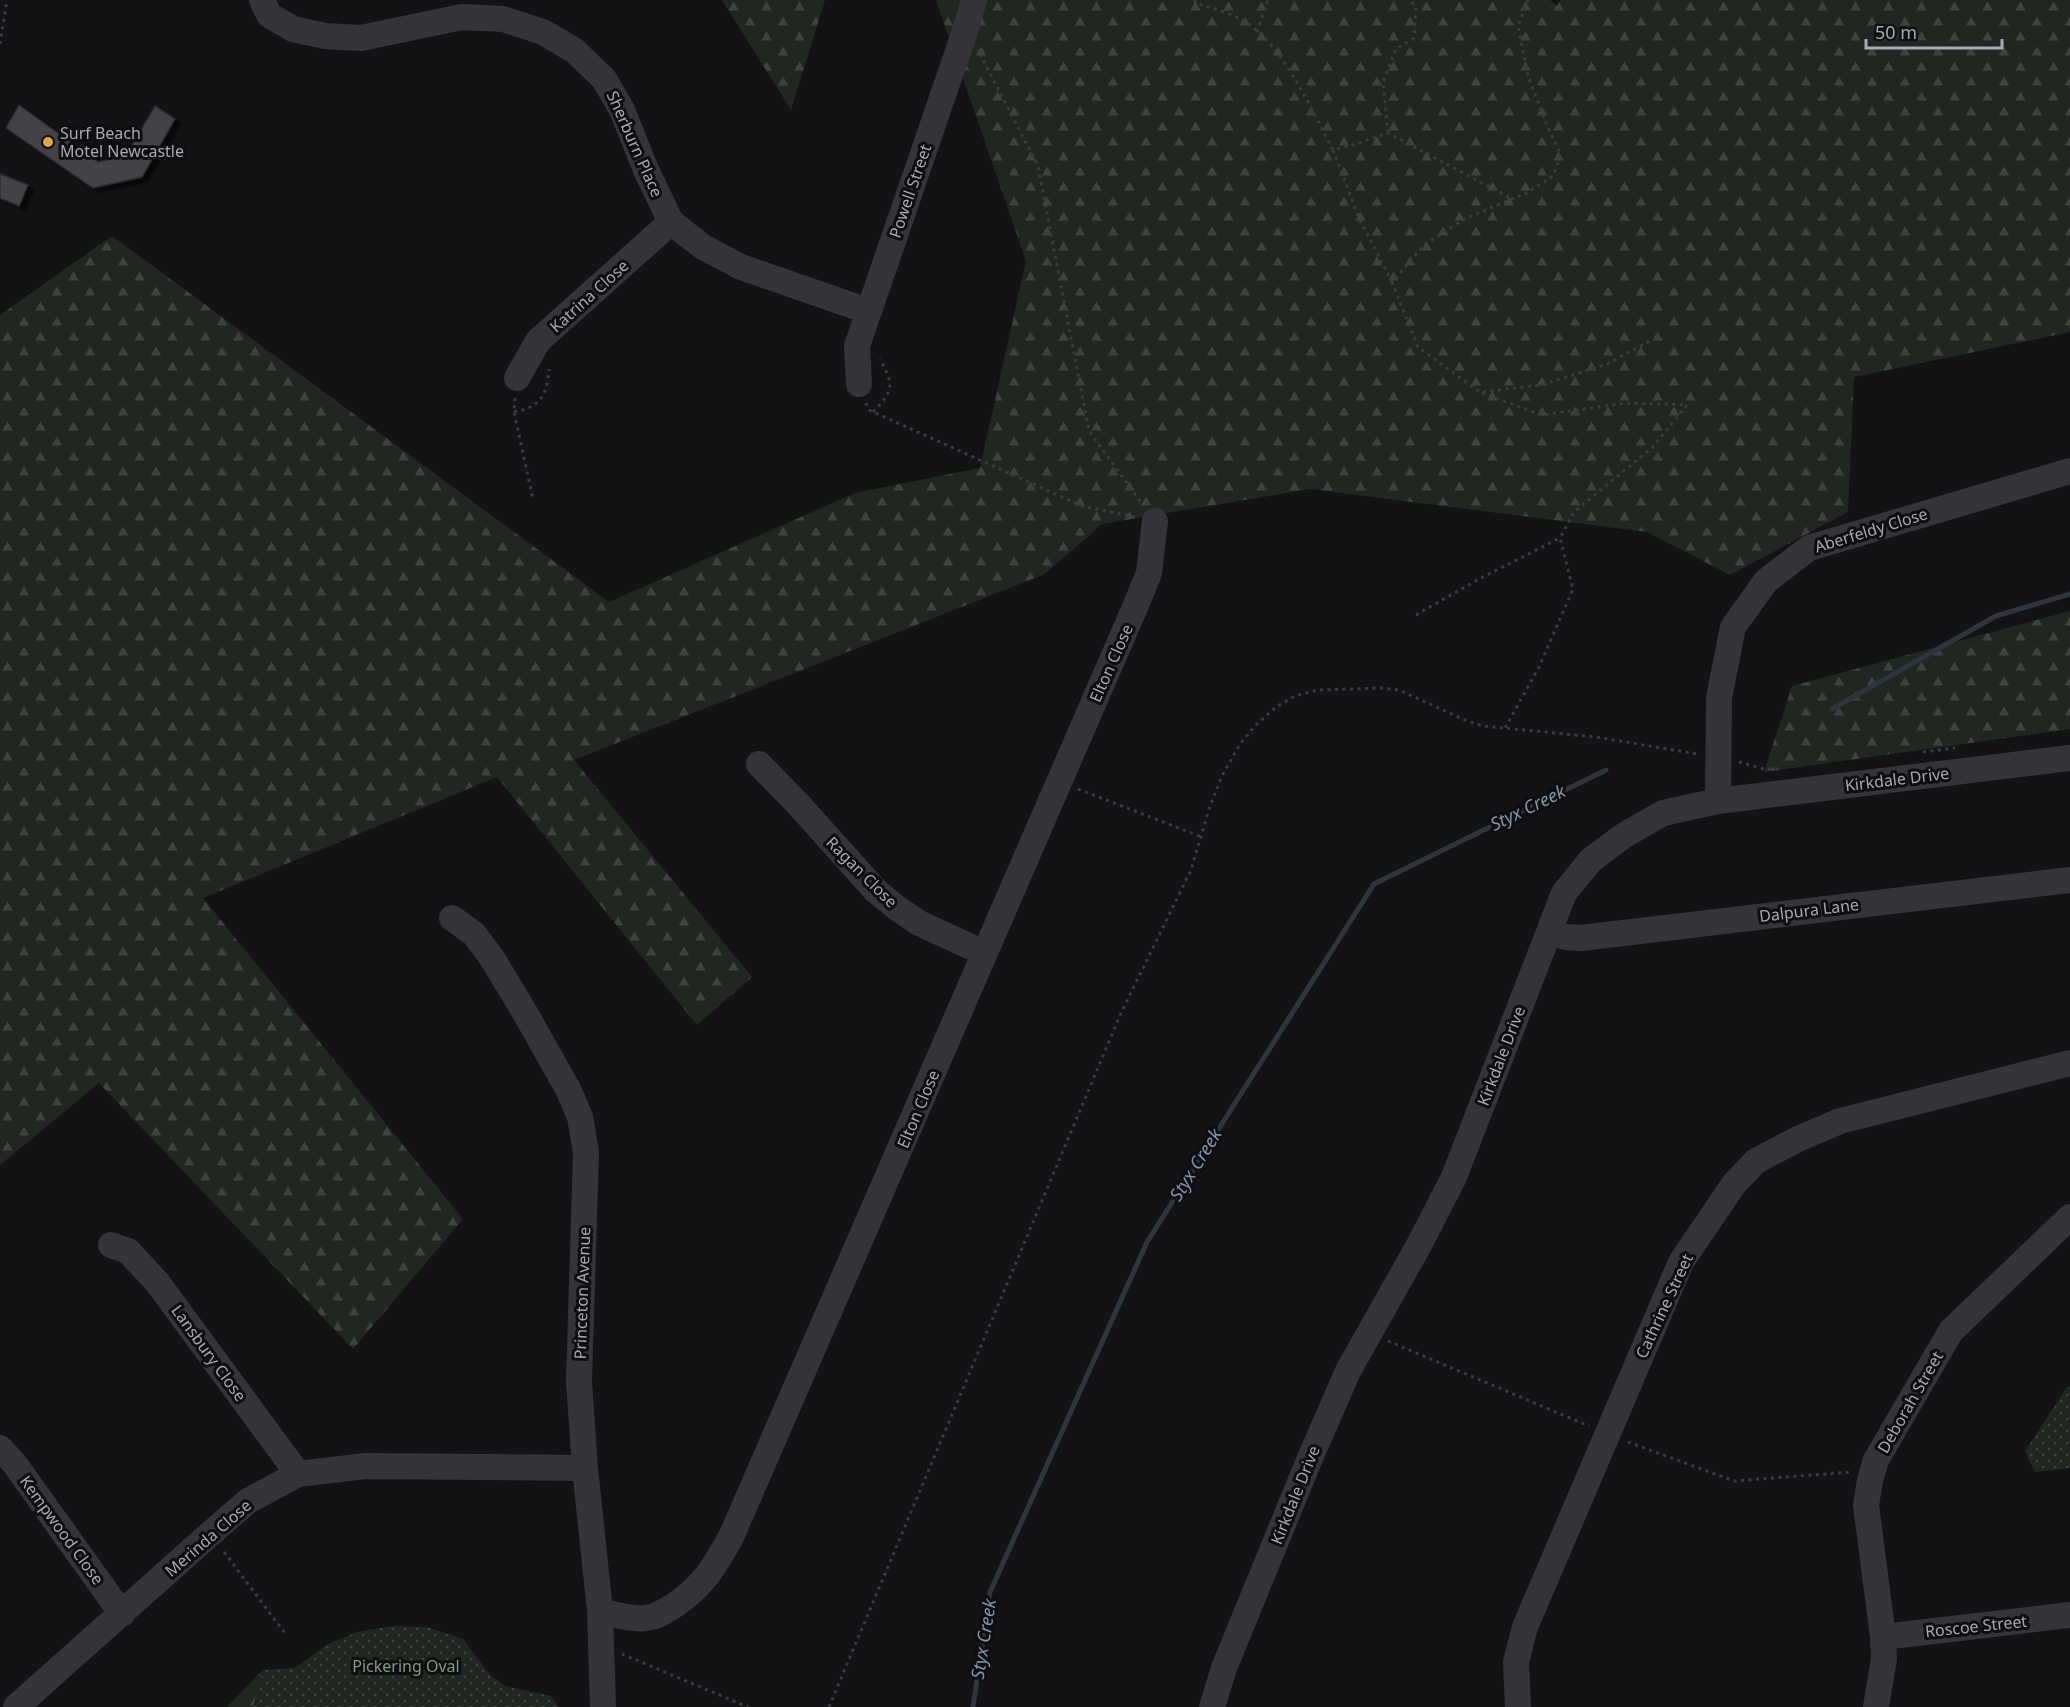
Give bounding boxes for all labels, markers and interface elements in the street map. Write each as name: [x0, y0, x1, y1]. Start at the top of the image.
scale bar: [1866, 12, 2002, 50]
text: 50 m: [1875, 20, 1917, 44]
street label: Sherburn Place: [602, 87, 668, 201]
place label: Surf Beach Motel Newcastle: [60, 122, 184, 162]
marker: Surf Beach Motel Newcastle: [41, 135, 55, 149]
street label: Powell Street: [884, 141, 936, 241]
street label: Katrina Close: [545, 255, 633, 337]
street label: Aberfeldy Close: [1812, 502, 1930, 558]
street label: Elton Close: [1084, 621, 1138, 705]
street label: Kirkdale Drive: [1844, 762, 1950, 796]
water label: Styx Creek: [1486, 778, 1570, 836]
street label: Ragan Close: [822, 832, 902, 912]
street label: Dalpura Lane: [1758, 893, 1860, 927]
street label: Kirkdale Drive: [1472, 1003, 1530, 1109]
street label: Elton Close: [892, 1066, 944, 1152]
water label: Styx Creek: [1163, 1123, 1227, 1205]
street label: Princeton Avenue: [569, 1226, 595, 1360]
street label: Cathrine Street: [1630, 1250, 1698, 1362]
street label: Lansbury Close: [167, 1300, 251, 1406]
street label: Deborah Street: [1872, 1347, 1948, 1457]
street label: Kirkdale Drive: [1265, 1442, 1325, 1548]
street label: Kempwood Close: [15, 1471, 109, 1589]
street label: Merinda Close: [160, 1494, 256, 1582]
water label: Styx Creek: [965, 1596, 1001, 1681]
street label: Roscoe Street: [1924, 1610, 2028, 1642]
park label: Pickering Oval: [352, 1655, 460, 1677]

